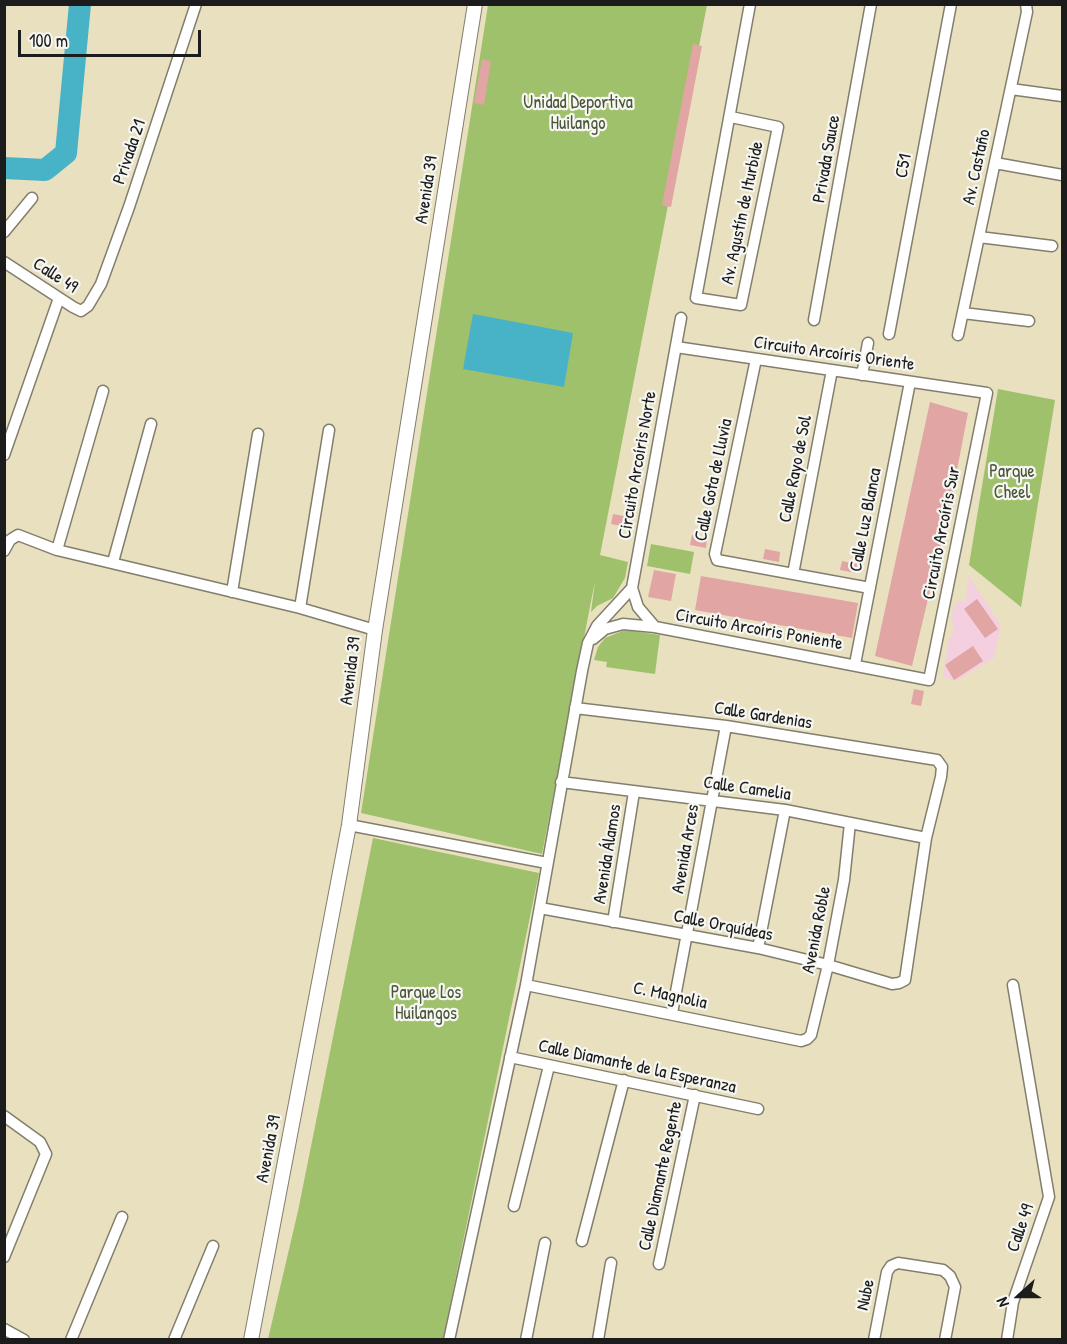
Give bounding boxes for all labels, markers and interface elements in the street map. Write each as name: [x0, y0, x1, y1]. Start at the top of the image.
scale bar: [21, 18, 204, 56]
text: 100 m: [29, 28, 68, 53]
park label: Unidad Deportiva Huilango: [523, 92, 633, 134]
street label: Privada Sauce: [809, 113, 845, 205]
street label: Privada 21: [109, 117, 151, 187]
street label: Av. Castaño: [958, 127, 996, 207]
street label: Av. Agustín de Iturbide: [717, 139, 769, 287]
street label: C51: [891, 152, 917, 180]
street label: Avenida 39: [411, 155, 443, 225]
street label: Calle 49: [28, 254, 82, 298]
street label: Circuito Arcoíris Oriente: [752, 332, 916, 376]
street label: Circuito Arcoíris Norte: [614, 389, 662, 541]
street label: Calle Rayo de Sol: [775, 414, 817, 524]
street label: Calle Gota de Lluvia: [690, 417, 738, 543]
park label: Parque Cheel: [989, 461, 1035, 504]
street label: Circuito Arcoíris Sur: [919, 465, 965, 601]
street label: Calle Luz Blanca: [845, 466, 887, 574]
street label: Circuito Arcoíris Poniente: [674, 605, 844, 655]
street label: Avenida 39: [336, 636, 366, 706]
street label: Calle Gardenias: [712, 698, 814, 734]
street label: Calle Camelia: [702, 772, 792, 806]
street label: Avenida Álamos: [589, 803, 627, 905]
street label: Avenida Arces: [668, 803, 704, 895]
street label: Avenida Roble: [798, 885, 836, 975]
street label: Calle Orquídeas: [672, 906, 774, 946]
street label: C. Magnolia: [631, 978, 709, 1014]
park label: Parque Los Huilangos: [391, 982, 461, 1024]
street label: Calle Diamante de la Esperanza: [536, 1035, 738, 1099]
street label: Calle Diamante Regente: [635, 1099, 687, 1253]
street label: Avenida 39: [252, 1113, 286, 1185]
street label: Calle 49: [1003, 1201, 1039, 1255]
north arrow: [989, 1266, 1049, 1326]
street label: Nube: [852, 1277, 880, 1313]
text: N: [990, 1295, 1014, 1310]

